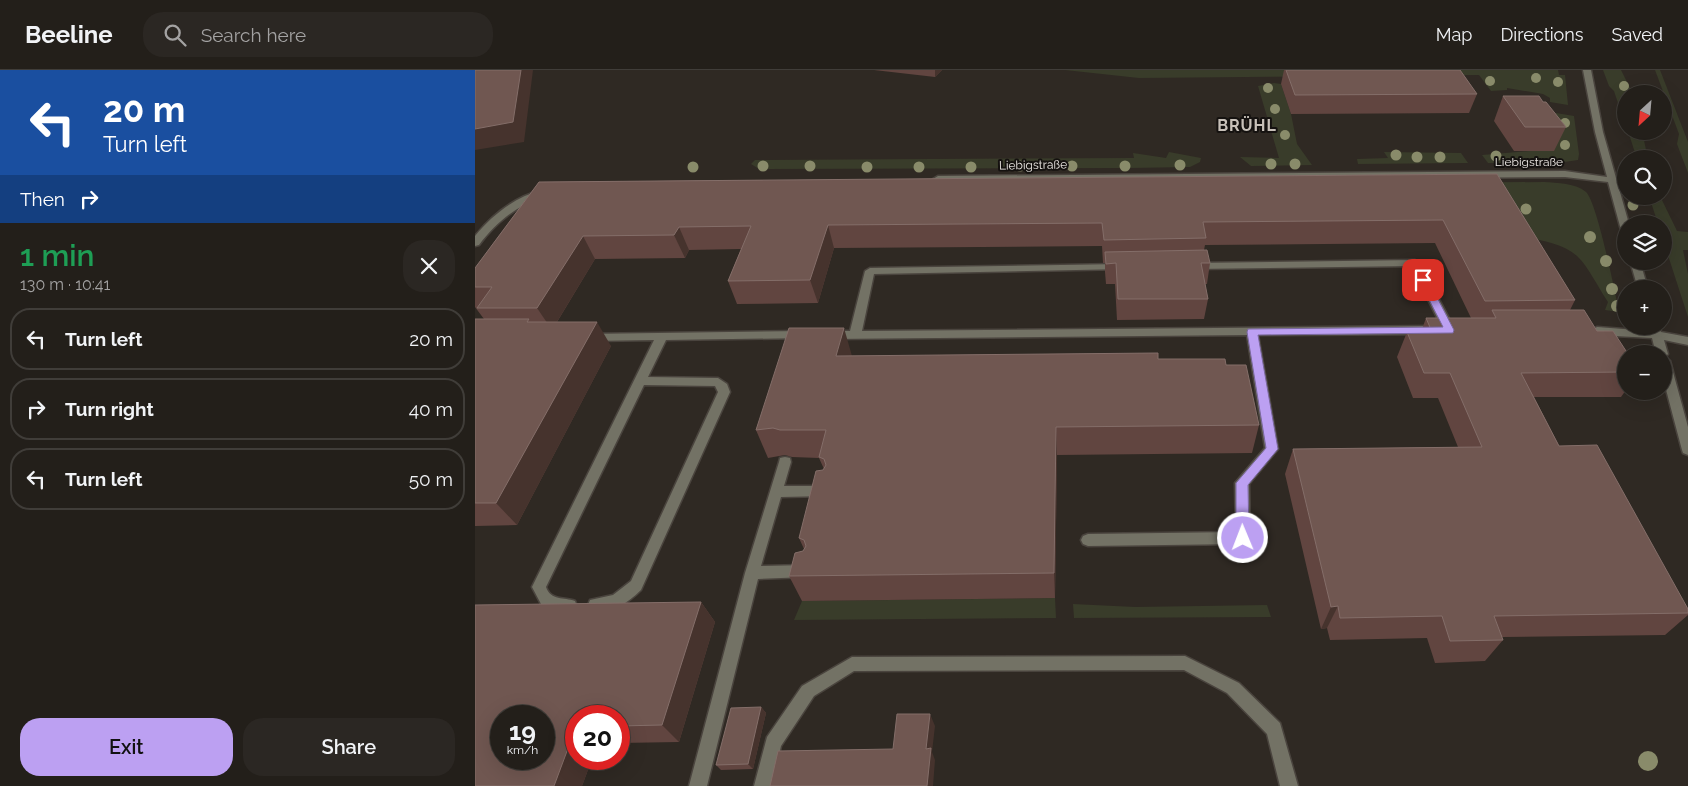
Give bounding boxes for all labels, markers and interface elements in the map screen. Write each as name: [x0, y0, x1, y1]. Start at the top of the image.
search box: [143, 12, 493, 57]
text: Beeline: [25, 20, 113, 49]
icon: search: [161, 21, 189, 49]
text: Search here: [201, 24, 306, 46]
text: Map: [1436, 24, 1472, 45]
text: Directions: [1500, 24, 1584, 45]
text: Saved: [1612, 24, 1663, 45]
north arrow: [1617, 85, 1673, 140]
map controls: [1617, 85, 1672, 400]
text: 20 m: [103, 89, 185, 130]
icon: left: [20, 90, 85, 155]
district label: BRÜHL: [1217, 115, 1277, 135]
text: Turn left: [103, 131, 187, 157]
button: search: [1617, 150, 1672, 205]
street label: Liebigstraße: [1495, 155, 1563, 169]
street label: Liebigstraße: [999, 157, 1067, 173]
icon: right: [75, 185, 103, 213]
text: Then: [20, 188, 65, 210]
button: layers: [1617, 215, 1672, 270]
text: 1 min: [20, 238, 95, 273]
button: close: [403, 240, 455, 292]
pin: [1402, 259, 1444, 301]
icon: arrive: [1409, 266, 1437, 294]
text: 130 m · 10:41: [20, 275, 110, 294]
button: +: [1617, 280, 1672, 335]
icon: left: [22, 325, 50, 353]
text: Turn left: [65, 328, 142, 350]
text: 20 m: [409, 328, 453, 350]
button: −: [1617, 345, 1672, 400]
icon: right: [22, 395, 50, 423]
text: Turn right: [65, 398, 154, 420]
text: 40 m: [409, 398, 453, 420]
icon: left: [22, 465, 50, 493]
text: Turn left: [65, 468, 142, 490]
text: 50 m: [409, 468, 453, 490]
position arrow: [1216, 511, 1268, 563]
speed limit sign: 20: [565, 705, 630, 770]
text: 19: [509, 716, 536, 746]
button: Exit: [20, 718, 233, 776]
button: Share: [243, 718, 455, 776]
text: km/h: [507, 743, 538, 757]

